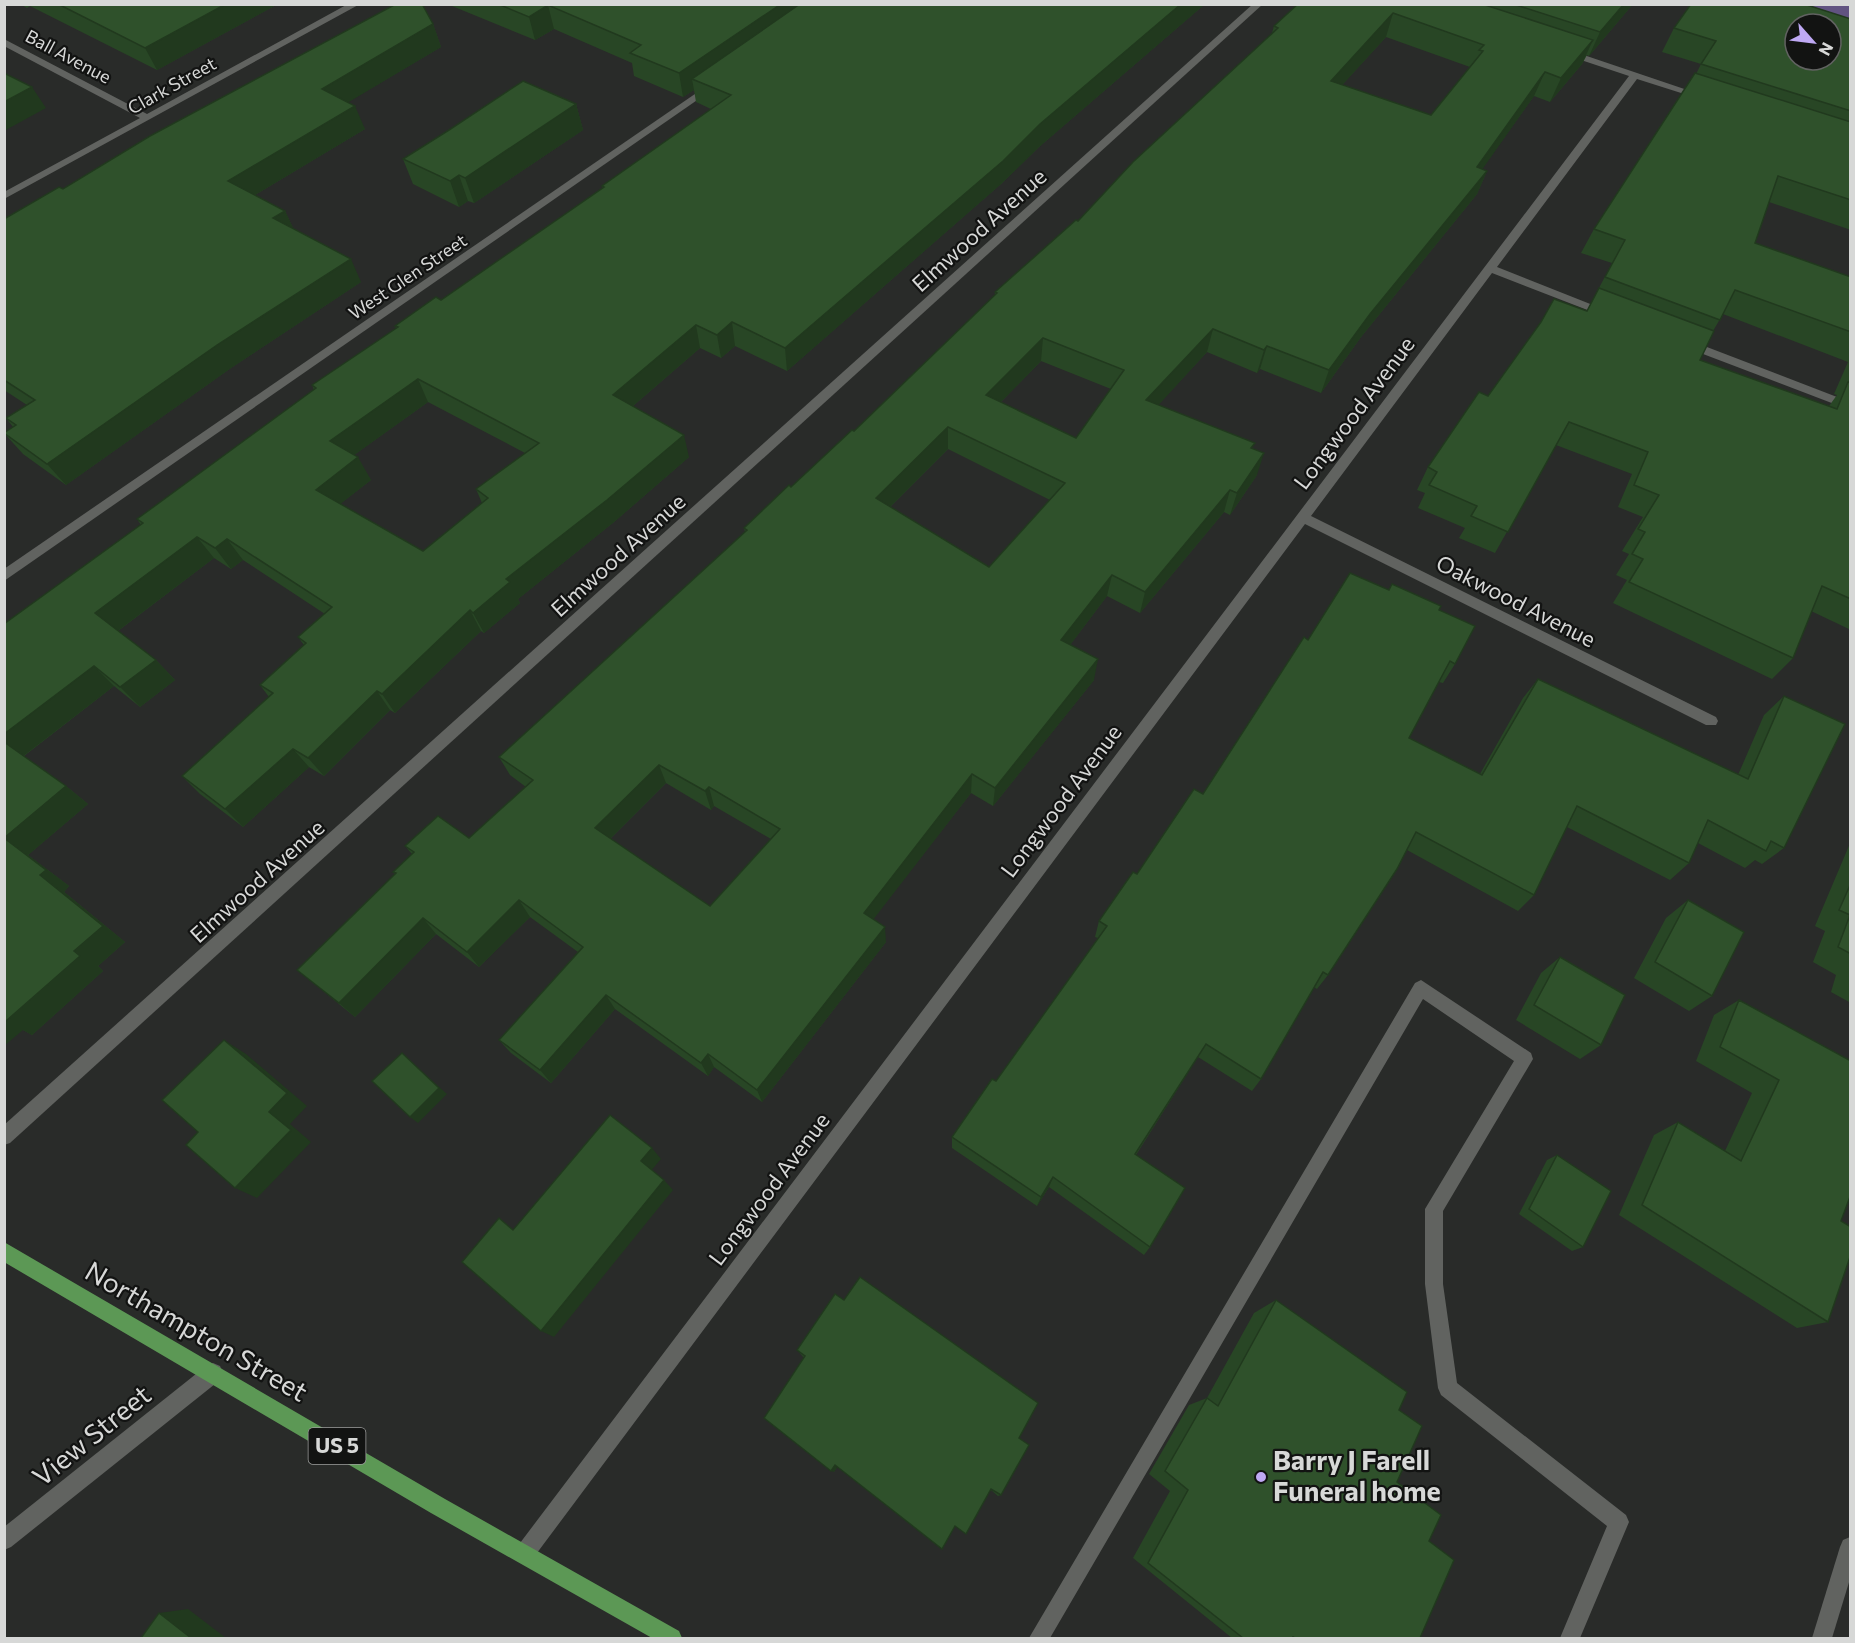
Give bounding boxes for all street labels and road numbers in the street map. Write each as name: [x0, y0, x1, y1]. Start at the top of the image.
street label: Ball Avenue: [22, 24, 115, 88]
street label: Clark Street: [124, 52, 220, 118]
street label: Elmwood Avenue: [906, 162, 1051, 297]
street label: West Glen Street: [344, 229, 471, 324]
street label: Longwood Avenue: [1287, 331, 1420, 494]
street label: Elmwood Avenue: [545, 487, 690, 622]
street label: Oakwood Avenue: [1432, 549, 1600, 652]
street label: Longwood Avenue: [994, 719, 1127, 882]
street label: Elmwood Avenue: [184, 813, 329, 948]
street label: Longwood Avenue: [702, 1107, 835, 1270]
street label: Northampton Street: [80, 1254, 314, 1408]
street label: View Street: [25, 1377, 157, 1492]
road number: US 5: [308, 1428, 366, 1464]

